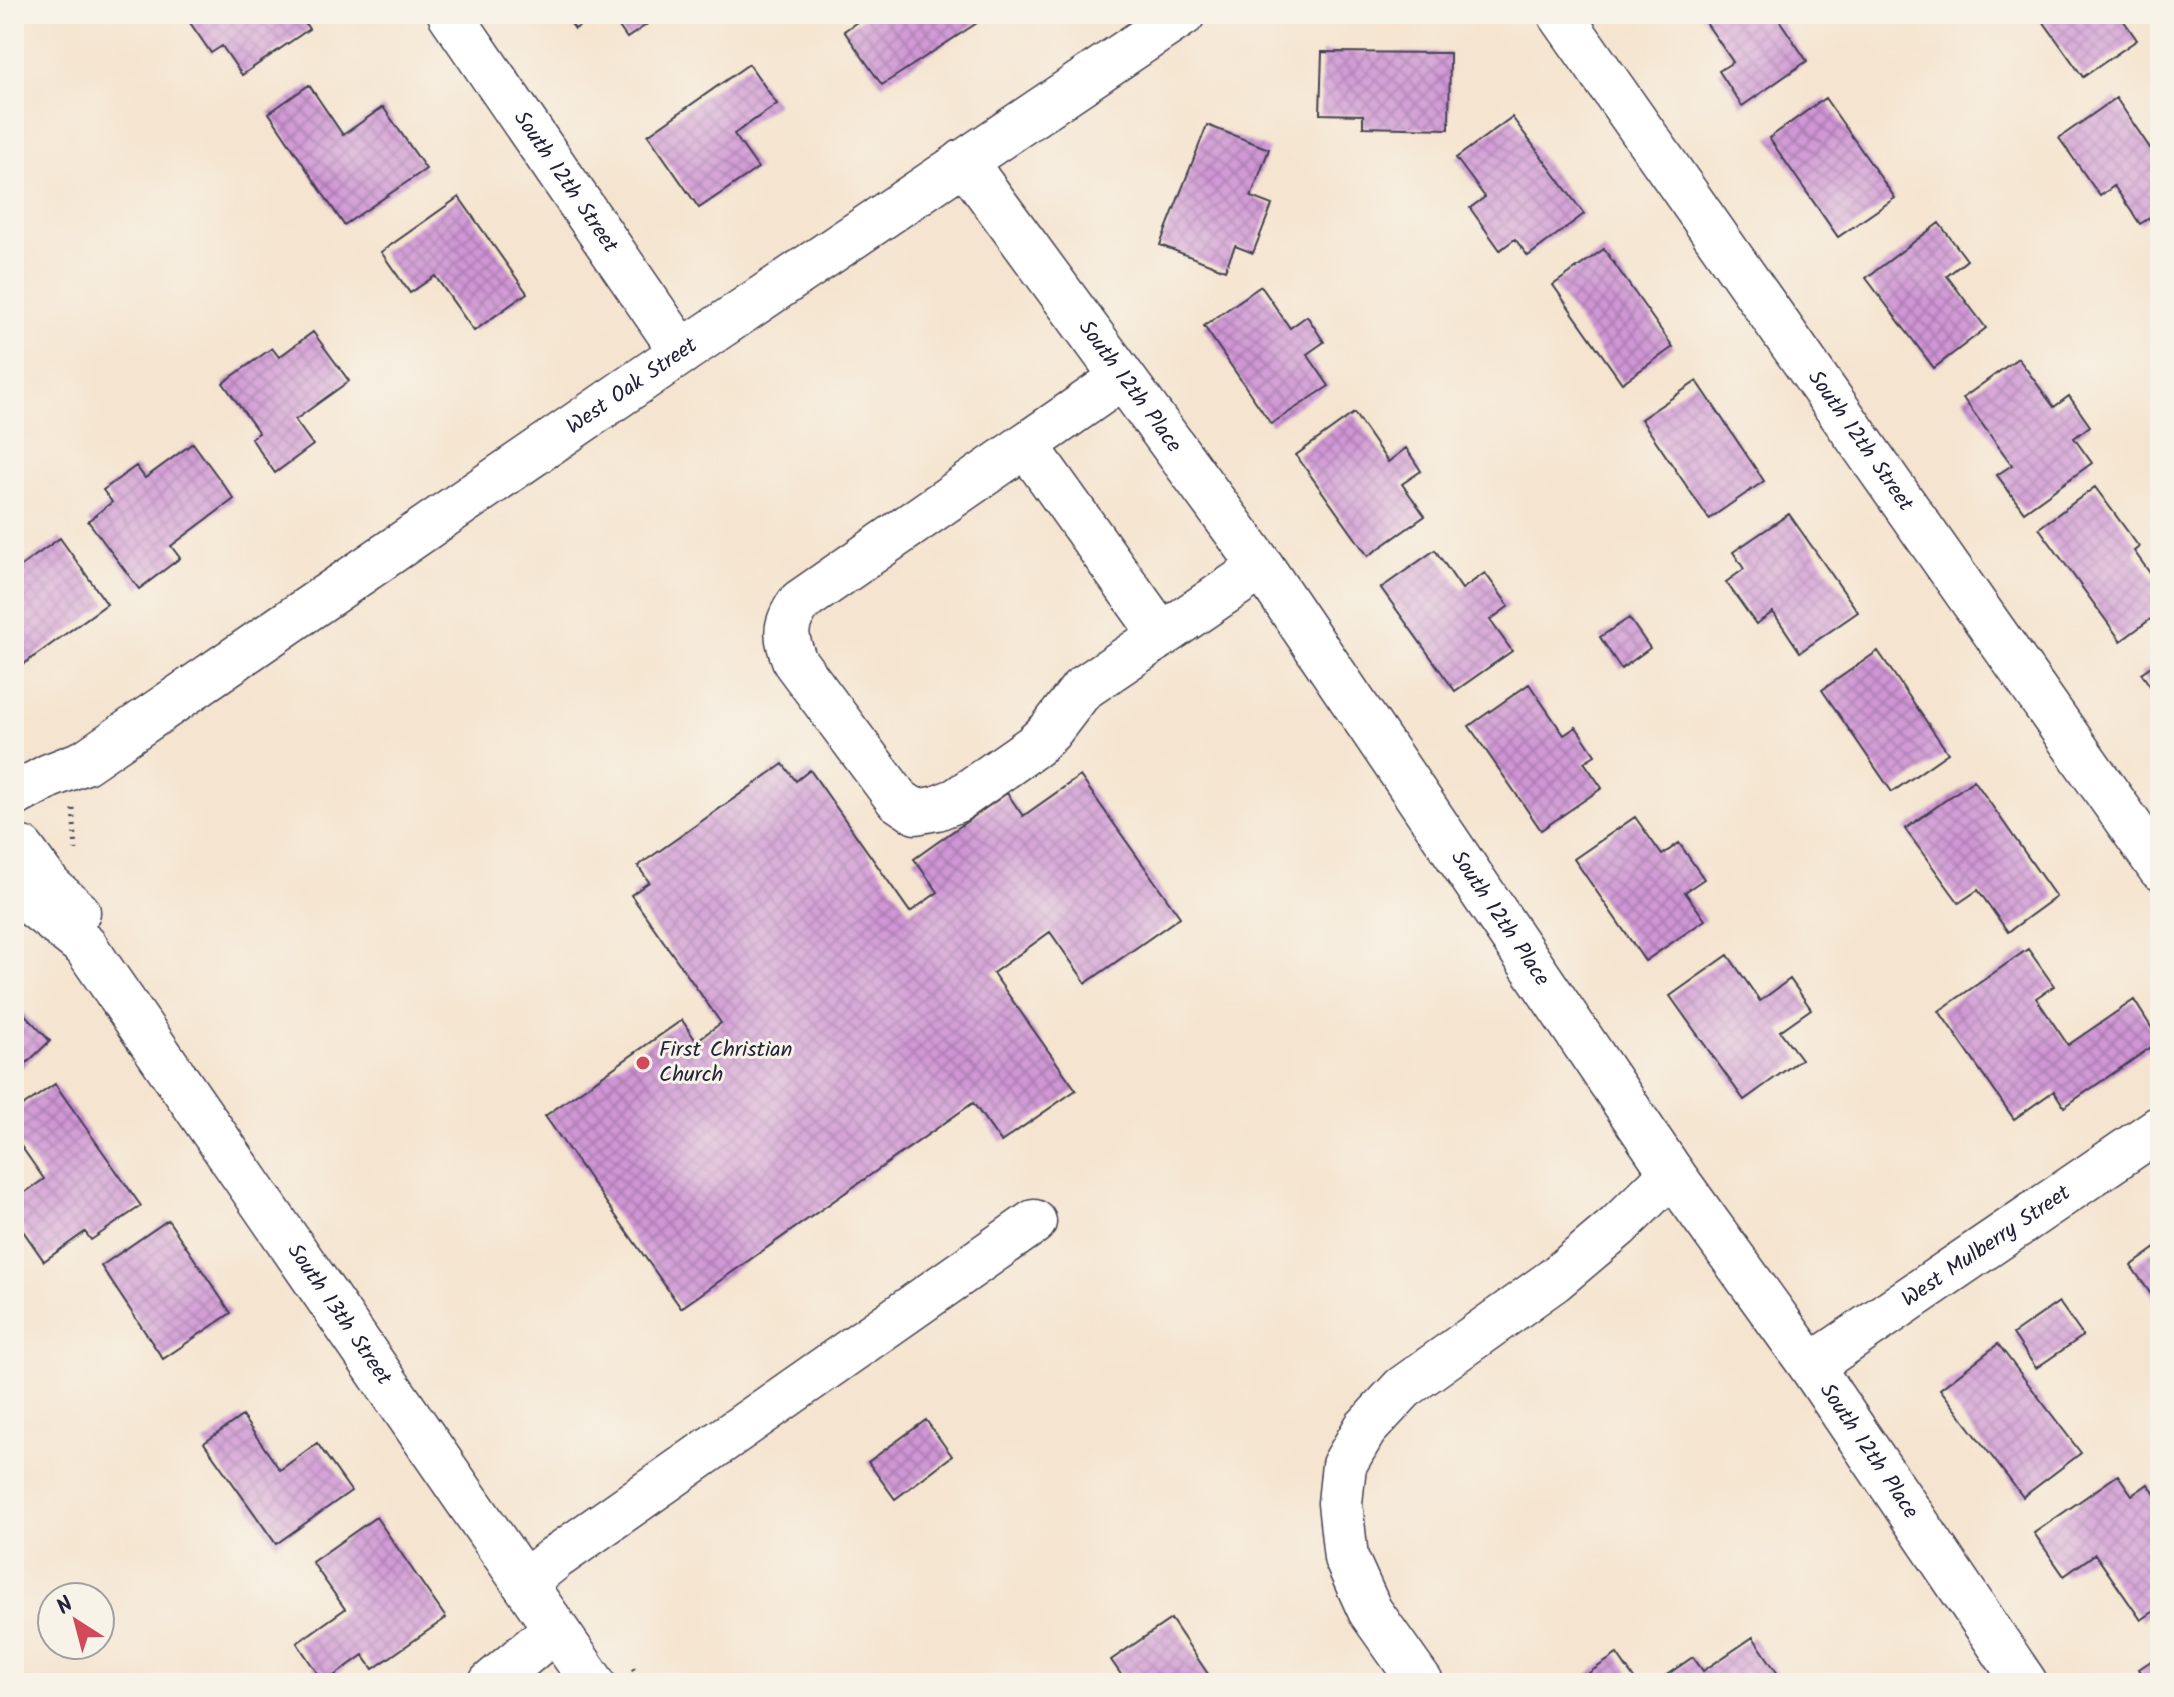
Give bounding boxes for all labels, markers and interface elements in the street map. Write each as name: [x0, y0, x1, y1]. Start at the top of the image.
street label: South 12th Street: [504, 104, 627, 261]
street label: South 12th Place: [1069, 313, 1190, 461]
street label: West Oak Street: [559, 328, 705, 444]
street label: South 12th Street: [1798, 363, 1922, 520]
street label: South 12th Place: [1441, 843, 1559, 994]
place label: First Christian Church: [659, 1033, 792, 1093]
marker: First Christian Church: [634, 1054, 652, 1072]
street label: West Mulberry Street: [1894, 1176, 2078, 1317]
street label: South 13th Street: [278, 1236, 401, 1393]
street label: South 12th Place: [1810, 1376, 1927, 1526]
north arrow: [36, 1581, 116, 1661]
text: N: [50, 1589, 82, 1625]

